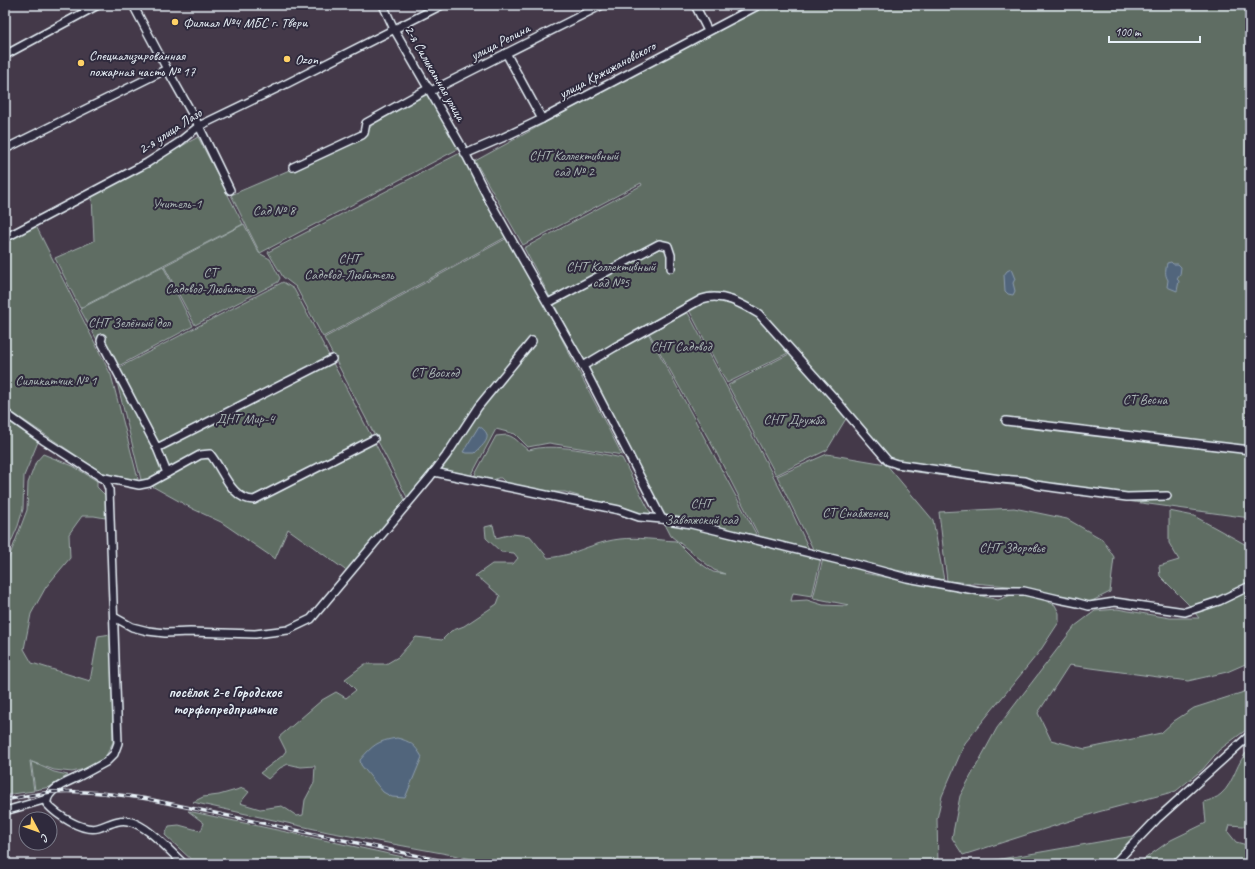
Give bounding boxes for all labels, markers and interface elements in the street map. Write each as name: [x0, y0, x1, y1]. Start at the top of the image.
place label: Филиал №4 МБС г. Твери: [183, 14, 308, 31]
marker: Филиал №4 МБС г. Твери: [170, 17, 180, 27]
scale bar: [1109, 18, 1200, 44]
street label: улица Репина: [467, 19, 533, 65]
street label: 2-я Силикатная улица: [401, 22, 470, 125]
text: 100 m: [1115, 24, 1142, 40]
street label: улица Кржижановского: [555, 36, 660, 103]
place label: Специализированная пожарная часть № 17: [89, 47, 196, 80]
place label: Ozon: [295, 51, 319, 68]
marker: Ozon: [282, 54, 292, 64]
marker: Специализированная пожарная часть № 17: [76, 58, 86, 68]
street label: 2-я улица Лазо: [135, 104, 206, 158]
park label: СНТ Коллективный сад № 2: [529, 147, 620, 180]
park label: Учитель-1: [152, 195, 202, 212]
park label: Сад № 8: [253, 202, 297, 219]
park label: СНТ Садовод-Любитель: [304, 250, 395, 283]
park label: СНТ Коллективный сад №5: [566, 258, 657, 291]
park label: СТ Садовод-Любитель: [165, 264, 256, 297]
park label: СНТ Зелёный дол: [88, 314, 171, 331]
park label: СНТ Садовод: [651, 338, 713, 355]
park label: СТ Восход: [411, 364, 460, 381]
park label: Силикатчик № 1: [15, 372, 97, 389]
park label: СТ Весна: [1123, 391, 1169, 408]
park label: ДНТ Мир-4: [215, 410, 276, 427]
park label: СНТ Дружба: [763, 411, 826, 428]
park label: СНТ Заволжский сад: [665, 495, 739, 528]
park label: СТ Снабженец: [822, 504, 888, 521]
park label: СНТ Здоровье: [979, 539, 1046, 556]
district label: посёлок 2-е Городское торфопредприятие: [168, 683, 283, 719]
north arrow: [18, 811, 58, 851]
text: С: [37, 831, 53, 845]

